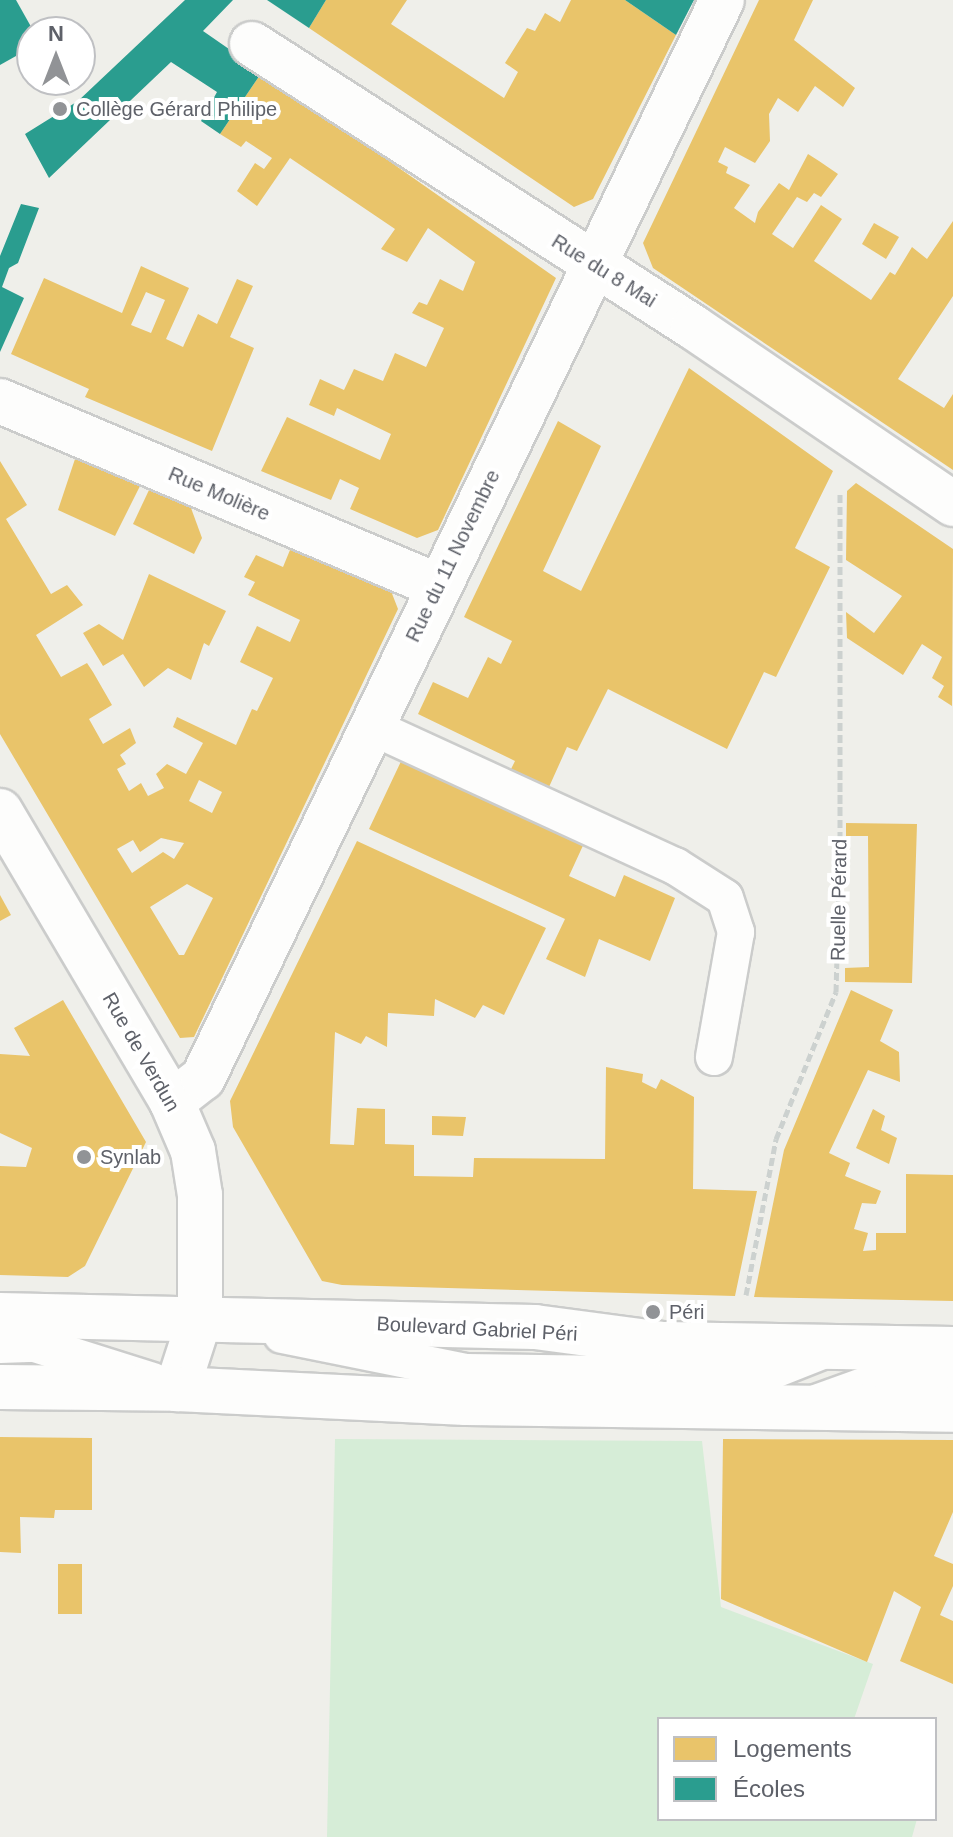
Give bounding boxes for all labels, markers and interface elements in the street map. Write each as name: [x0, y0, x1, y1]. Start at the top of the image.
north arrow: [16, 16, 96, 96]
text: N: [48, 21, 64, 46]
place label: Collège Gérard Philipe: [76, 97, 277, 121]
marker: Collège Gérard Philipe: [51, 100, 69, 118]
street label: Rue du 8 Mai: [547, 229, 661, 313]
street label: Rue Molière: [165, 462, 273, 526]
street label: Rue du 11 Novembre: [401, 466, 505, 646]
street label: Ruelle Pérard: [826, 839, 852, 961]
street label: Rue de Verdun: [97, 988, 185, 1116]
place label: Synlab: [100, 1145, 161, 1169]
marker: Synlab: [75, 1148, 93, 1166]
place label: Péri: [669, 1300, 705, 1324]
marker: Péri: [644, 1303, 662, 1321]
street label: Boulevard Gabriel Péri: [376, 1312, 578, 1346]
legend: [657, 1717, 937, 1821]
text: Logements: [733, 1735, 852, 1762]
text: Écoles: [733, 1775, 805, 1802]

